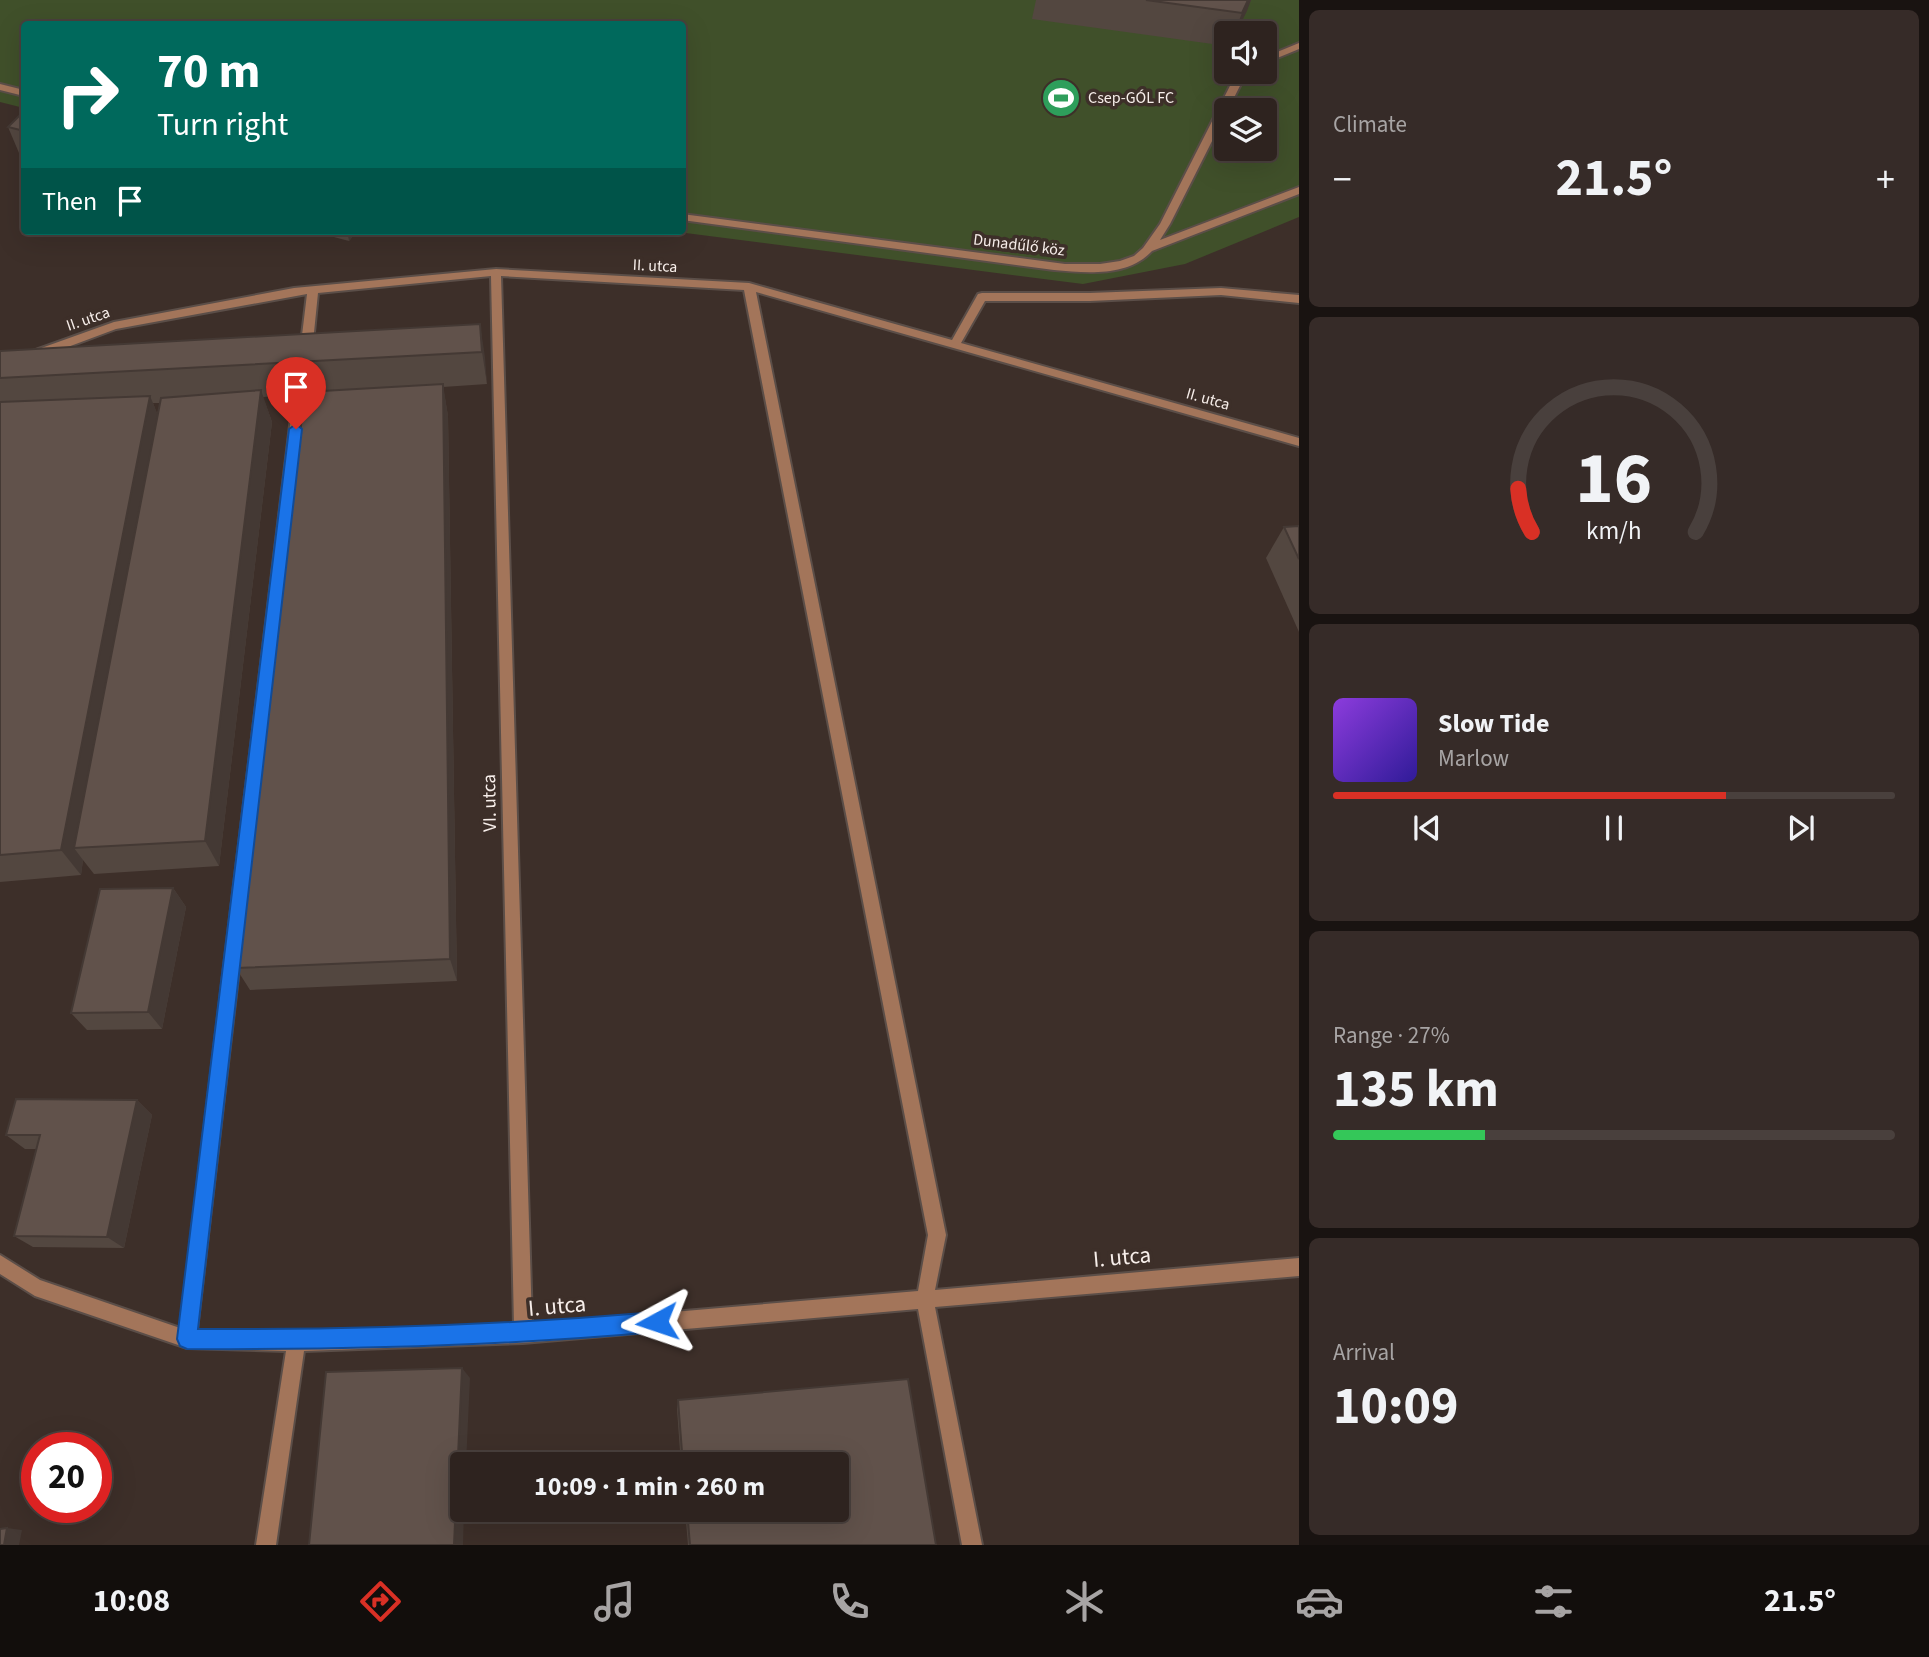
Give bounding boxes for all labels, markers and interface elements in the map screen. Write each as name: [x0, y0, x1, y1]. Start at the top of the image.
map controls: [1214, 21, 1277, 161]
button: sound: [1214, 21, 1277, 84]
text: 70 m: [157, 37, 261, 107]
icon: right: [42, 49, 133, 140]
sports icon: Csep-GÓL FC: [1040, 77, 1082, 119]
place label: Csep-GÓL FC: [1088, 87, 1174, 109]
button: layers: [1214, 98, 1277, 161]
text: Turn right: [157, 102, 288, 148]
text: Climate: [1333, 108, 1407, 141]
text: 21.5°: [1556, 142, 1672, 216]
text: −: [1333, 153, 1352, 207]
text: +: [1876, 153, 1895, 207]
icon: arrive: [111, 182, 149, 220]
text: Then: [42, 183, 97, 220]
street label: Dunadűlő köz: [972, 228, 1066, 262]
street label: II. utca: [632, 254, 678, 278]
street label: II. utca: [63, 301, 113, 337]
pin: [266, 357, 326, 429]
icon: arrive: [277, 368, 315, 406]
street label: II. utca: [1183, 382, 1233, 416]
text: 16: [1576, 427, 1652, 531]
text: km/h: [1586, 512, 1642, 548]
text: Slow Tide: [1438, 705, 1549, 742]
text: Marlow: [1438, 742, 1509, 775]
street label: VI. utca: [476, 774, 504, 832]
icon: previous: [1408, 809, 1446, 847]
icon: pause: [1595, 809, 1633, 847]
icon: next: [1782, 809, 1820, 847]
text: Range · 27%: [1333, 1019, 1450, 1052]
text: 135 km: [1333, 1053, 1499, 1127]
street label: I. utca: [1092, 1238, 1152, 1276]
position arrow: [620, 1285, 694, 1359]
street label: I. utca: [527, 1287, 587, 1325]
text: Arrival: [1333, 1336, 1395, 1369]
text: 10:09: [1333, 1370, 1458, 1444]
speed limit sign: 20: [21, 1432, 112, 1523]
text: 10:09 · 1 min · 260 m: [534, 1468, 765, 1505]
icon: directions: [356, 1577, 405, 1626]
icon: music: [590, 1577, 639, 1626]
icon: phone: [825, 1577, 874, 1626]
icon: climate: [1060, 1577, 1109, 1626]
icon: car: [1295, 1577, 1344, 1626]
icon: filters: [1529, 1577, 1578, 1626]
text: 10:08: [93, 1578, 170, 1624]
text: 21.5°: [1764, 1578, 1836, 1624]

